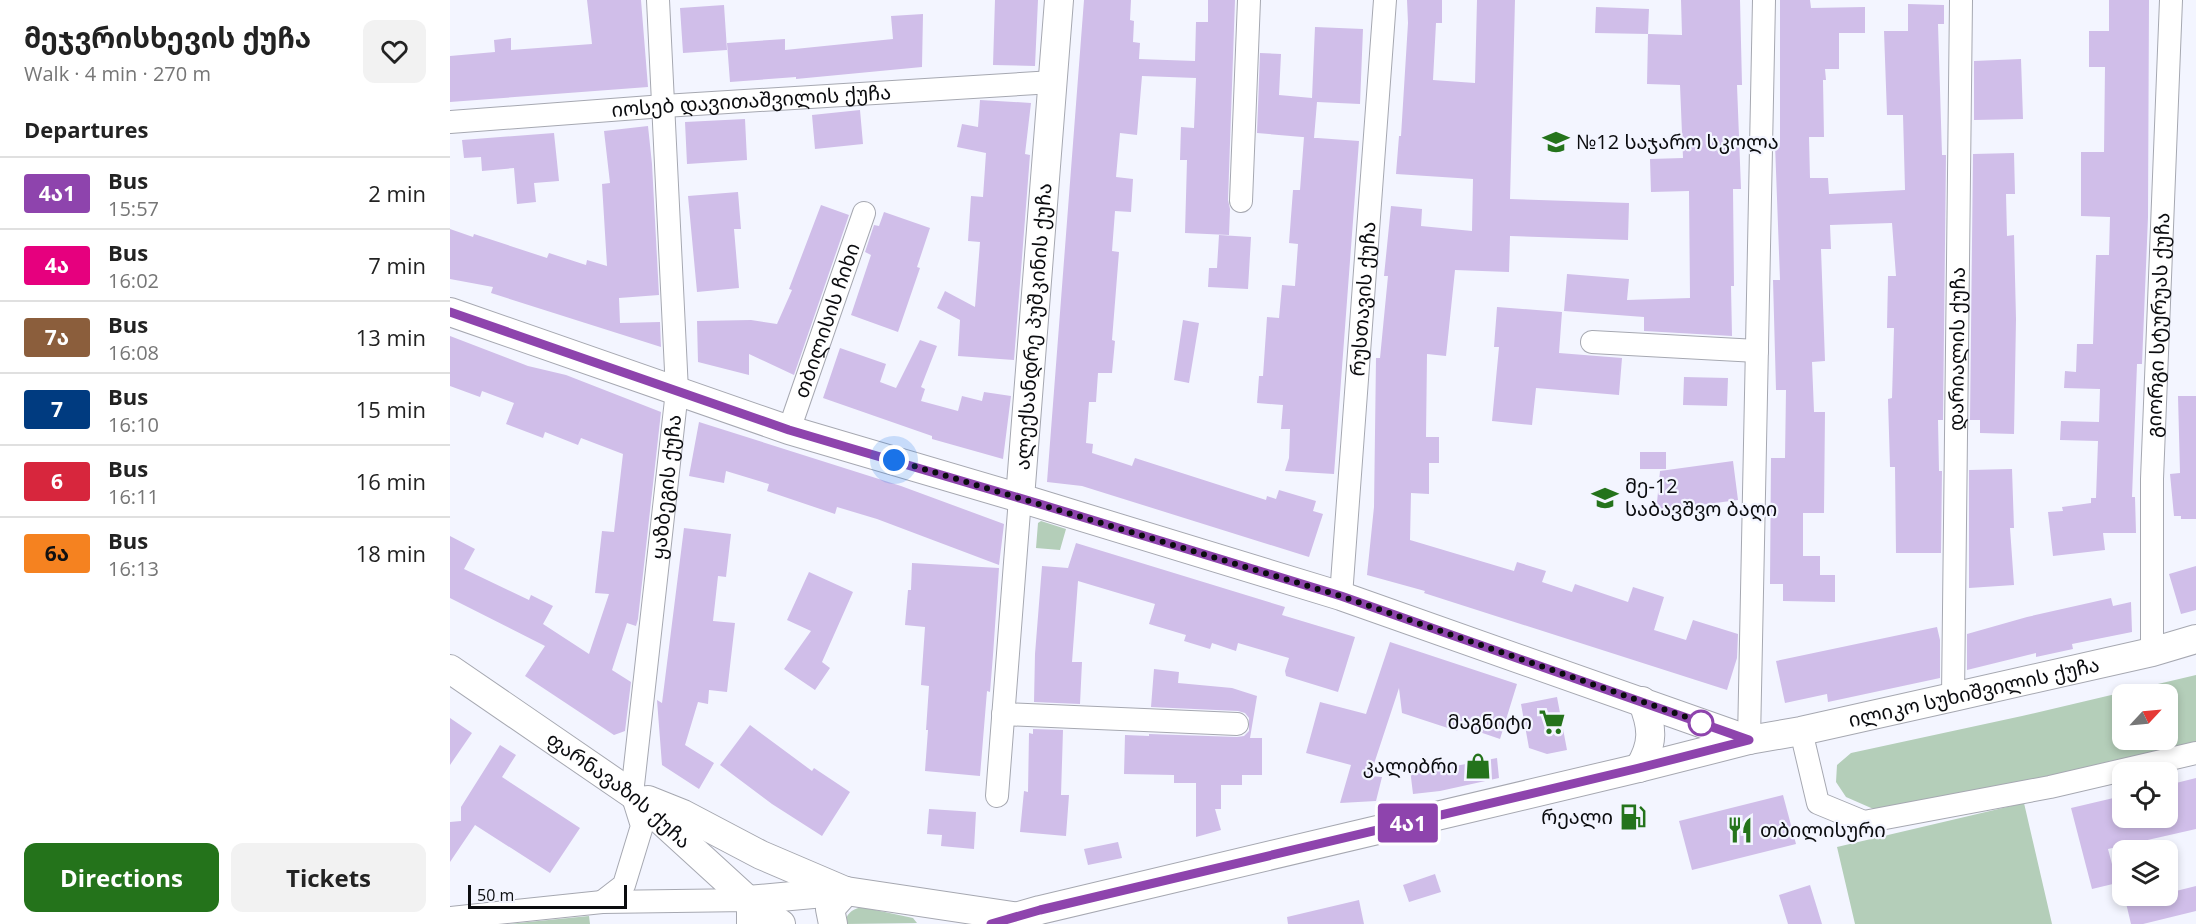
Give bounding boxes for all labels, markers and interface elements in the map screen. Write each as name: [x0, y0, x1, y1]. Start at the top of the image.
text: მეჯვრისხევის ქუჩა: [24, 18, 311, 56]
button: heart: [363, 20, 426, 83]
text: Walk · 4 min · 270 m: [24, 60, 211, 87]
street label: იოსებ დავითაშვილის ქუჩა: [610, 78, 892, 123]
text: Departures: [24, 114, 148, 144]
school or university icon: №12 საჯარო სკოლა: [1541, 127, 1571, 157]
place label: №12 საჯარო სკოლა: [1576, 128, 1779, 155]
text: Bus: [108, 165, 148, 195]
text: 2 min: [368, 178, 426, 208]
text: 4ა1: [39, 179, 75, 207]
street label: ალექსანდრე პუშკინის ქუჩა: [1008, 182, 1058, 471]
text: 15:57: [108, 195, 159, 222]
street label: გიორგი სტურუას ქუჩა: [2140, 212, 2176, 438]
street label: რუსთავის ქუჩა: [1343, 220, 1382, 377]
text: Bus: [108, 237, 148, 267]
street label: თბილისის ჩიხი: [787, 239, 866, 401]
text: 7 min: [368, 250, 426, 280]
text: 4ა: [45, 251, 69, 279]
text: 16:02: [108, 267, 159, 294]
street label: დარიალის ქუჩა: [1942, 267, 1971, 431]
text: Bus: [108, 309, 148, 339]
text: 13 min: [356, 322, 426, 352]
text: 7ა: [45, 323, 69, 351]
text: 16:08: [108, 339, 159, 366]
text: Bus: [108, 381, 148, 411]
text: 15 min: [356, 394, 426, 424]
text: 7: [51, 395, 63, 423]
text: 16:10: [108, 411, 159, 438]
street label: ყაზბეგის ქუჩა: [644, 413, 687, 561]
your location: [879, 445, 909, 475]
text: Bus: [108, 453, 148, 483]
text: 16 min: [356, 466, 426, 496]
text: 6: [51, 467, 63, 495]
place label: მე-12 საბავშვო ბაღი: [1625, 472, 1777, 522]
text: 16:11: [108, 483, 159, 510]
school or university icon: მე-12 საბავშვო ბაღი: [1590, 483, 1620, 513]
text: Bus: [108, 525, 148, 555]
text: 18 min: [356, 538, 426, 568]
text: 6ა: [45, 539, 69, 567]
text: 16:13: [108, 555, 159, 582]
street label: ილიკო სუხიშვილის ქუჩა: [1846, 650, 2102, 733]
north arrow: [2112, 684, 2178, 750]
map controls: [2112, 684, 2178, 906]
supermarket icon: მაგნიტი: [1537, 707, 1567, 737]
place label: მაგნიტი: [1447, 708, 1532, 735]
unlabelled marker: [1688, 710, 1714, 736]
street label: ფარნავაზის ქუჩა: [541, 725, 697, 854]
shop icon: კალიბრი: [1463, 751, 1493, 781]
place label: კალიბრი: [1363, 752, 1458, 779]
button: locate: [2112, 762, 2178, 828]
fuel station icon: რეალი: [1618, 802, 1648, 832]
place label: რეალი: [1541, 803, 1613, 830]
line badge: 4ა1: [1374, 804, 1442, 842]
text: 4ა1: [1390, 809, 1426, 837]
restaurant icon: თბილისური: [1725, 815, 1755, 845]
place label: თბილისური: [1760, 816, 1886, 843]
button: layers: [2112, 840, 2178, 906]
button: Directions: [24, 843, 219, 912]
button: Tickets: [231, 843, 426, 912]
scale bar: [468, 882, 627, 910]
text: 50 m: [477, 884, 514, 906]

